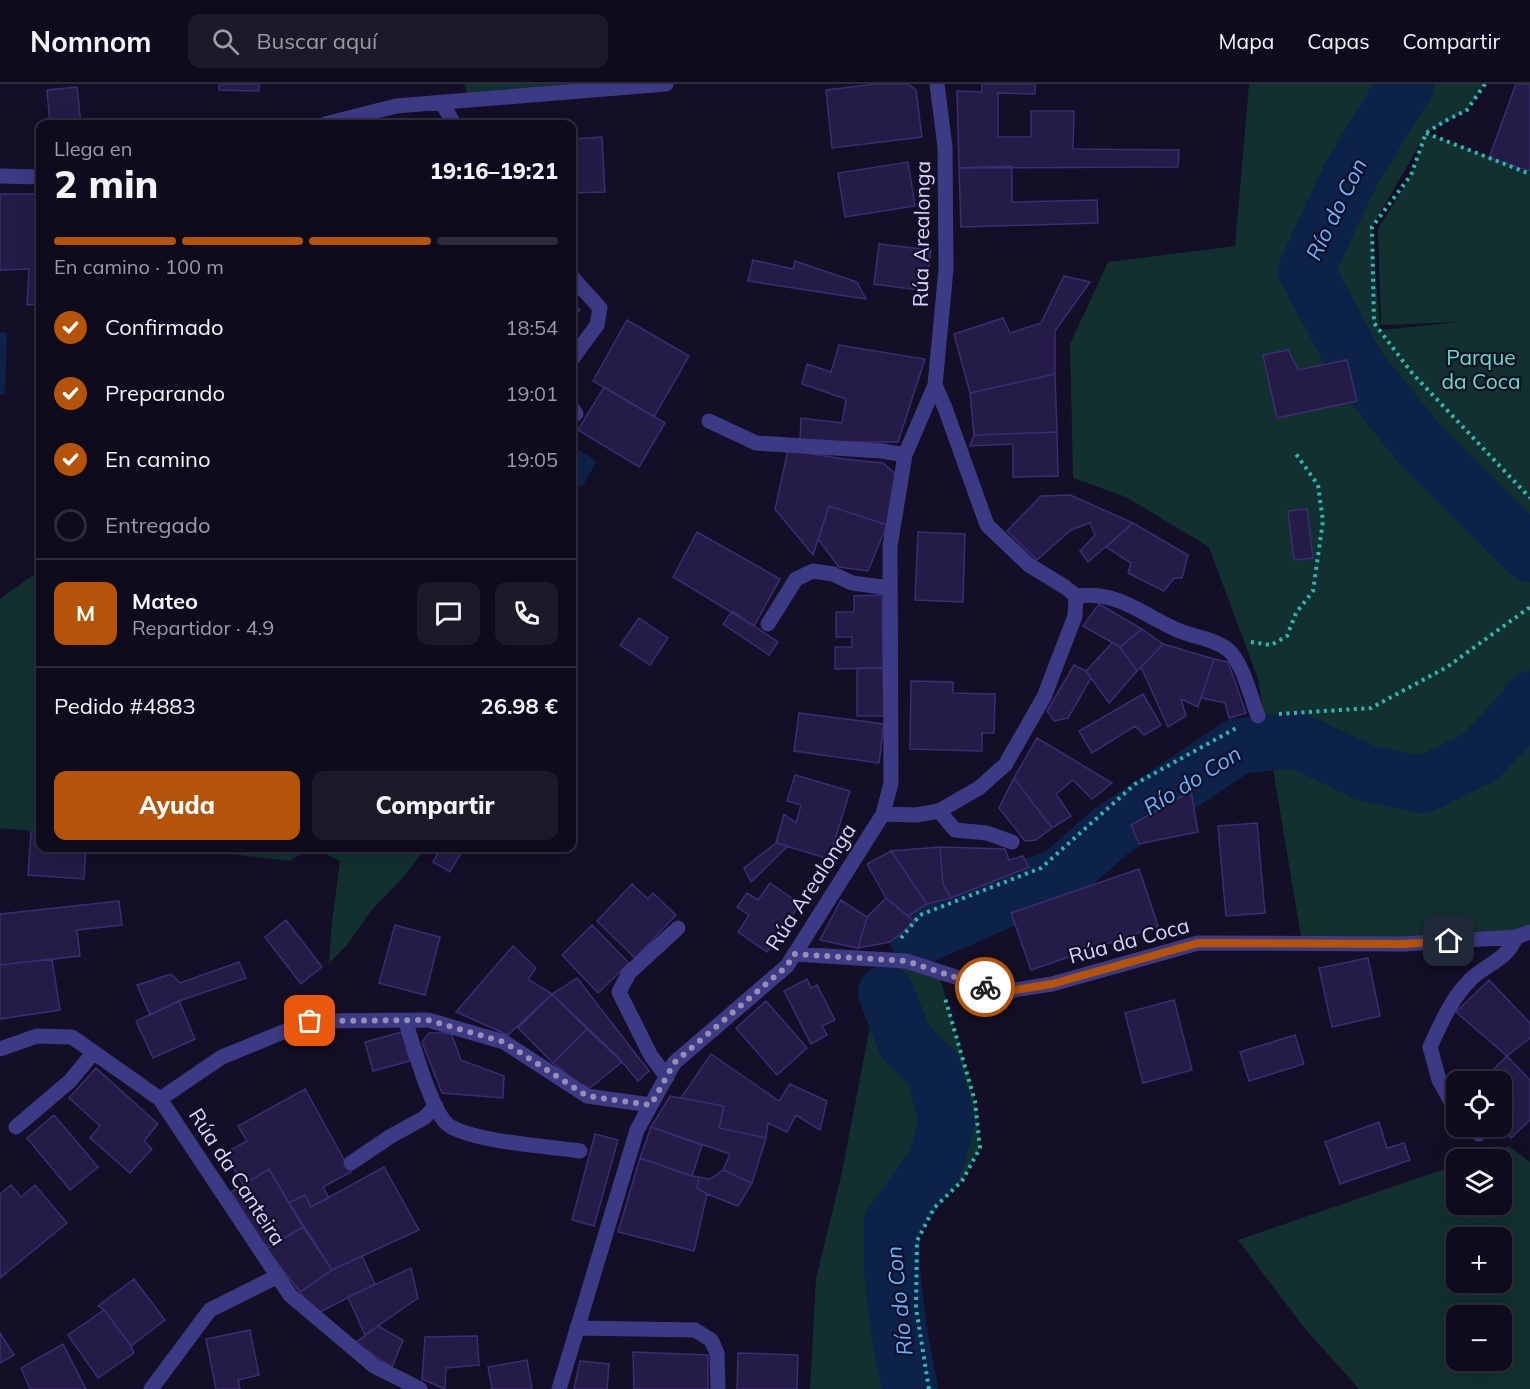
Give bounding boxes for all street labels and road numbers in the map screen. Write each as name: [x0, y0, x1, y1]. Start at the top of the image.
street label: Rúa Arealonga: [907, 161, 935, 307]
street label: Rúa Arealonga: [759, 818, 861, 955]
street label: Rúa da Coca: [1066, 911, 1192, 969]
street label: Rúa da Canteira: [184, 1103, 292, 1250]

